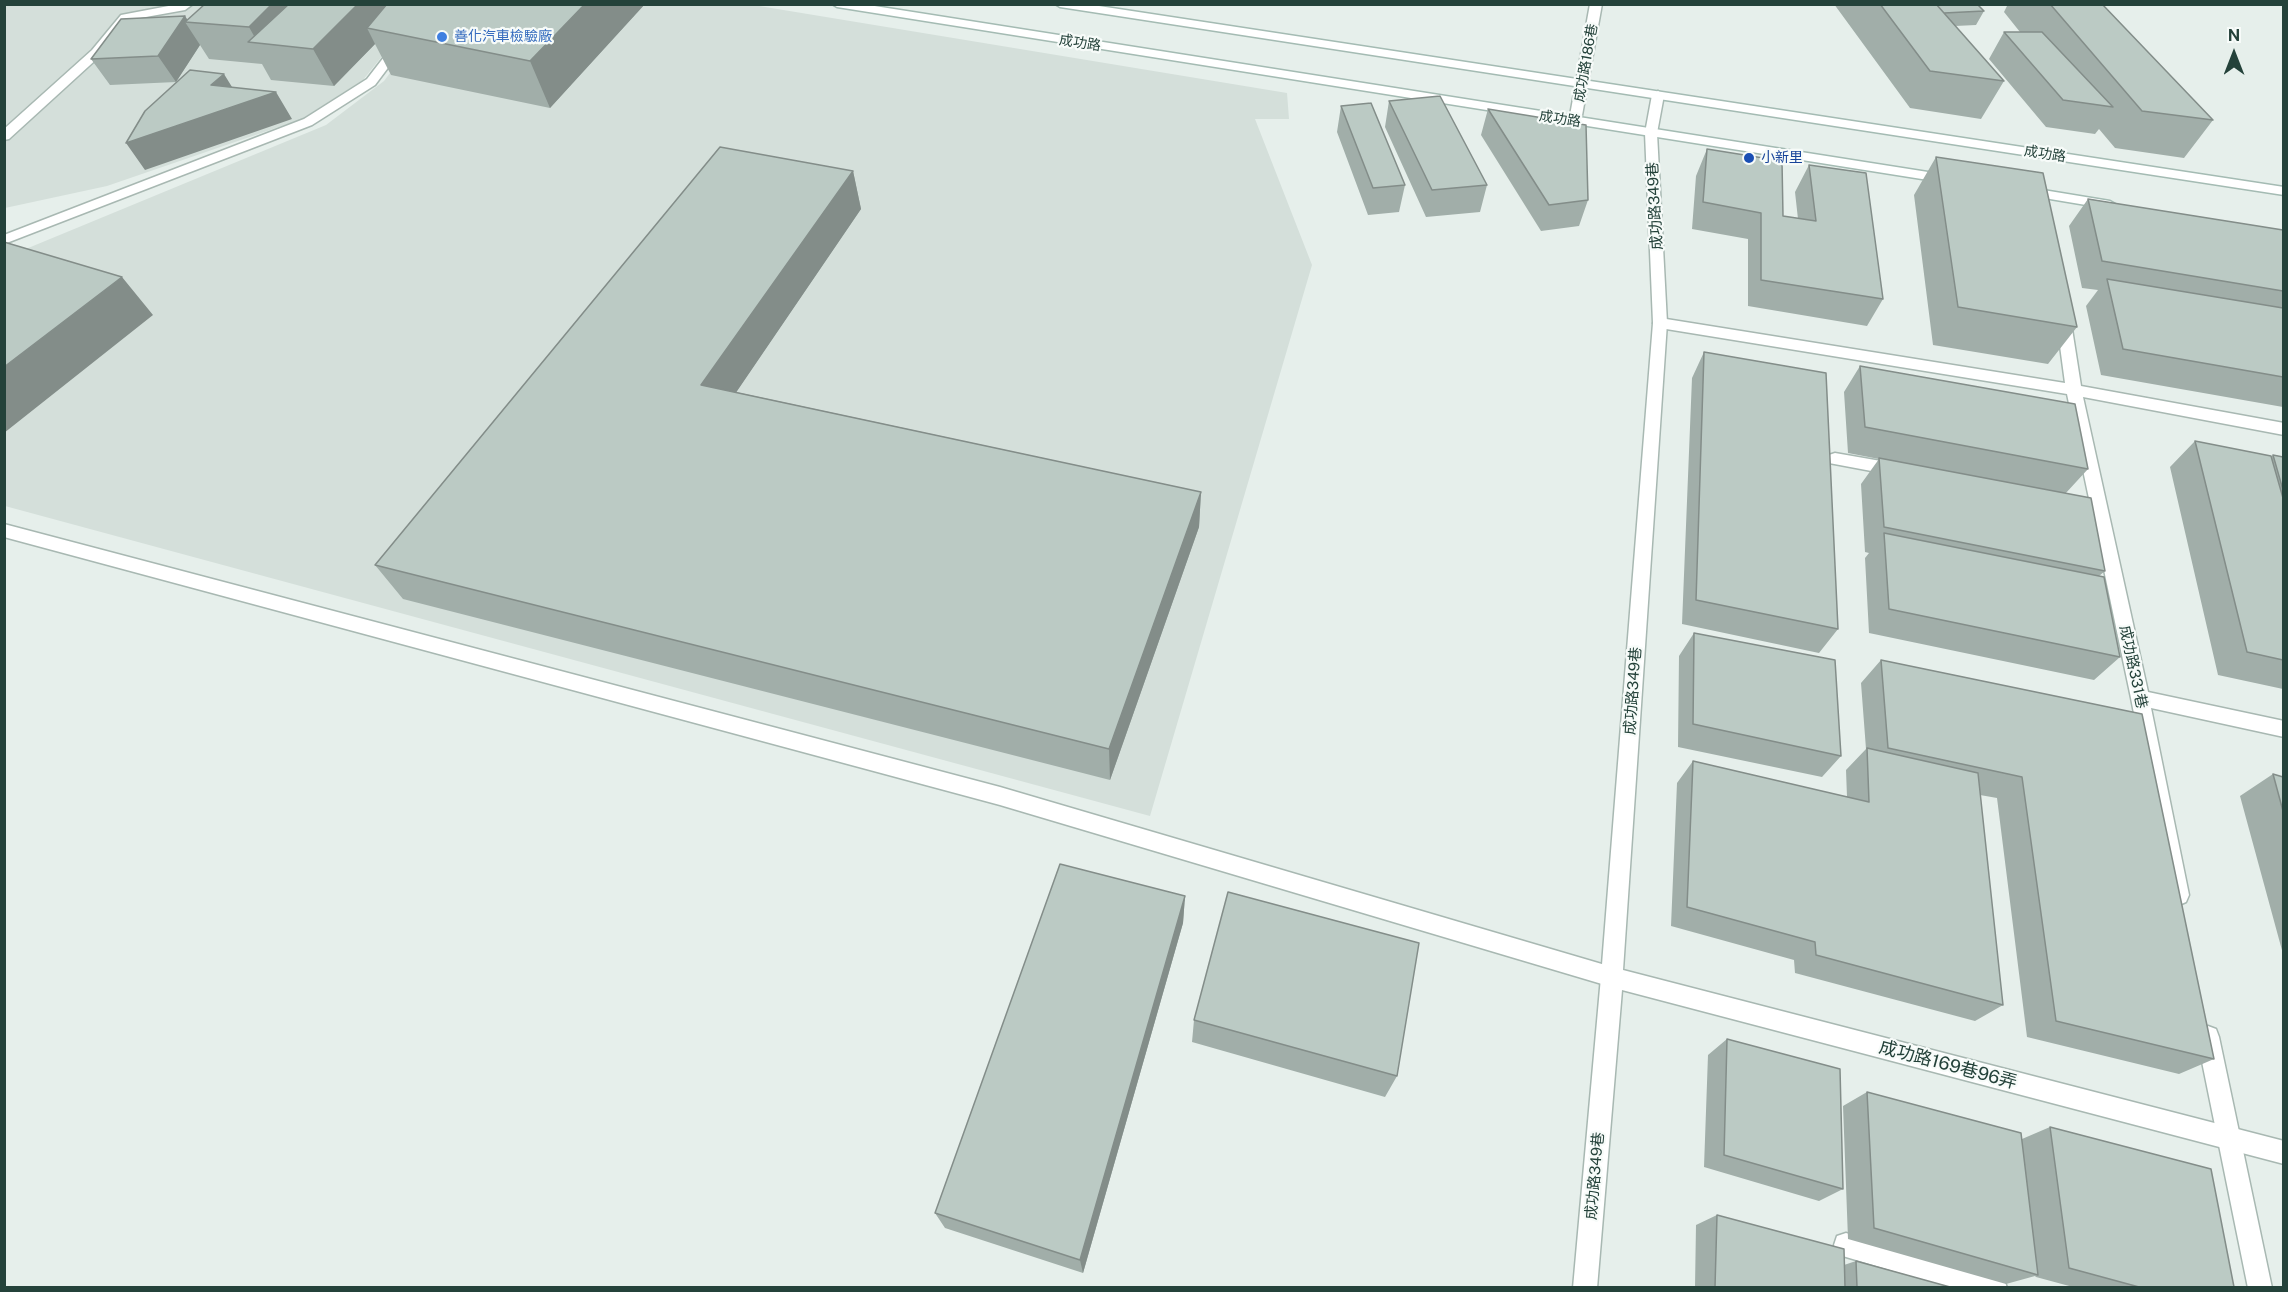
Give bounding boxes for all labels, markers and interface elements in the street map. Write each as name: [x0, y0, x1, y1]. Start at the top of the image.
street label: 成功路186巷: [1571, 22, 1601, 104]
north arrow: [2204, 24, 2264, 84]
text: N: [2228, 26, 2240, 45]
place label: 善化汽車檢驗廠: [454, 29, 552, 45]
marker: 善化汽車檢驗廠: [435, 30, 449, 44]
street label: 成功路: [1058, 31, 1102, 55]
street label: 成功路: [1538, 107, 1582, 131]
street label: 成功路: [2023, 142, 2067, 166]
place label: 小新里: [1761, 150, 1803, 166]
marker: 小新里: [1742, 151, 1756, 165]
street label: 成功路349巷: [1644, 161, 1666, 251]
street label: 成功路331巷: [2115, 624, 2151, 710]
street label: 成功路349巷: [1621, 646, 1645, 736]
street label: 成功路169巷96弄: [1877, 1036, 2019, 1094]
street label: 成功路349巷: [1582, 1131, 1608, 1221]

